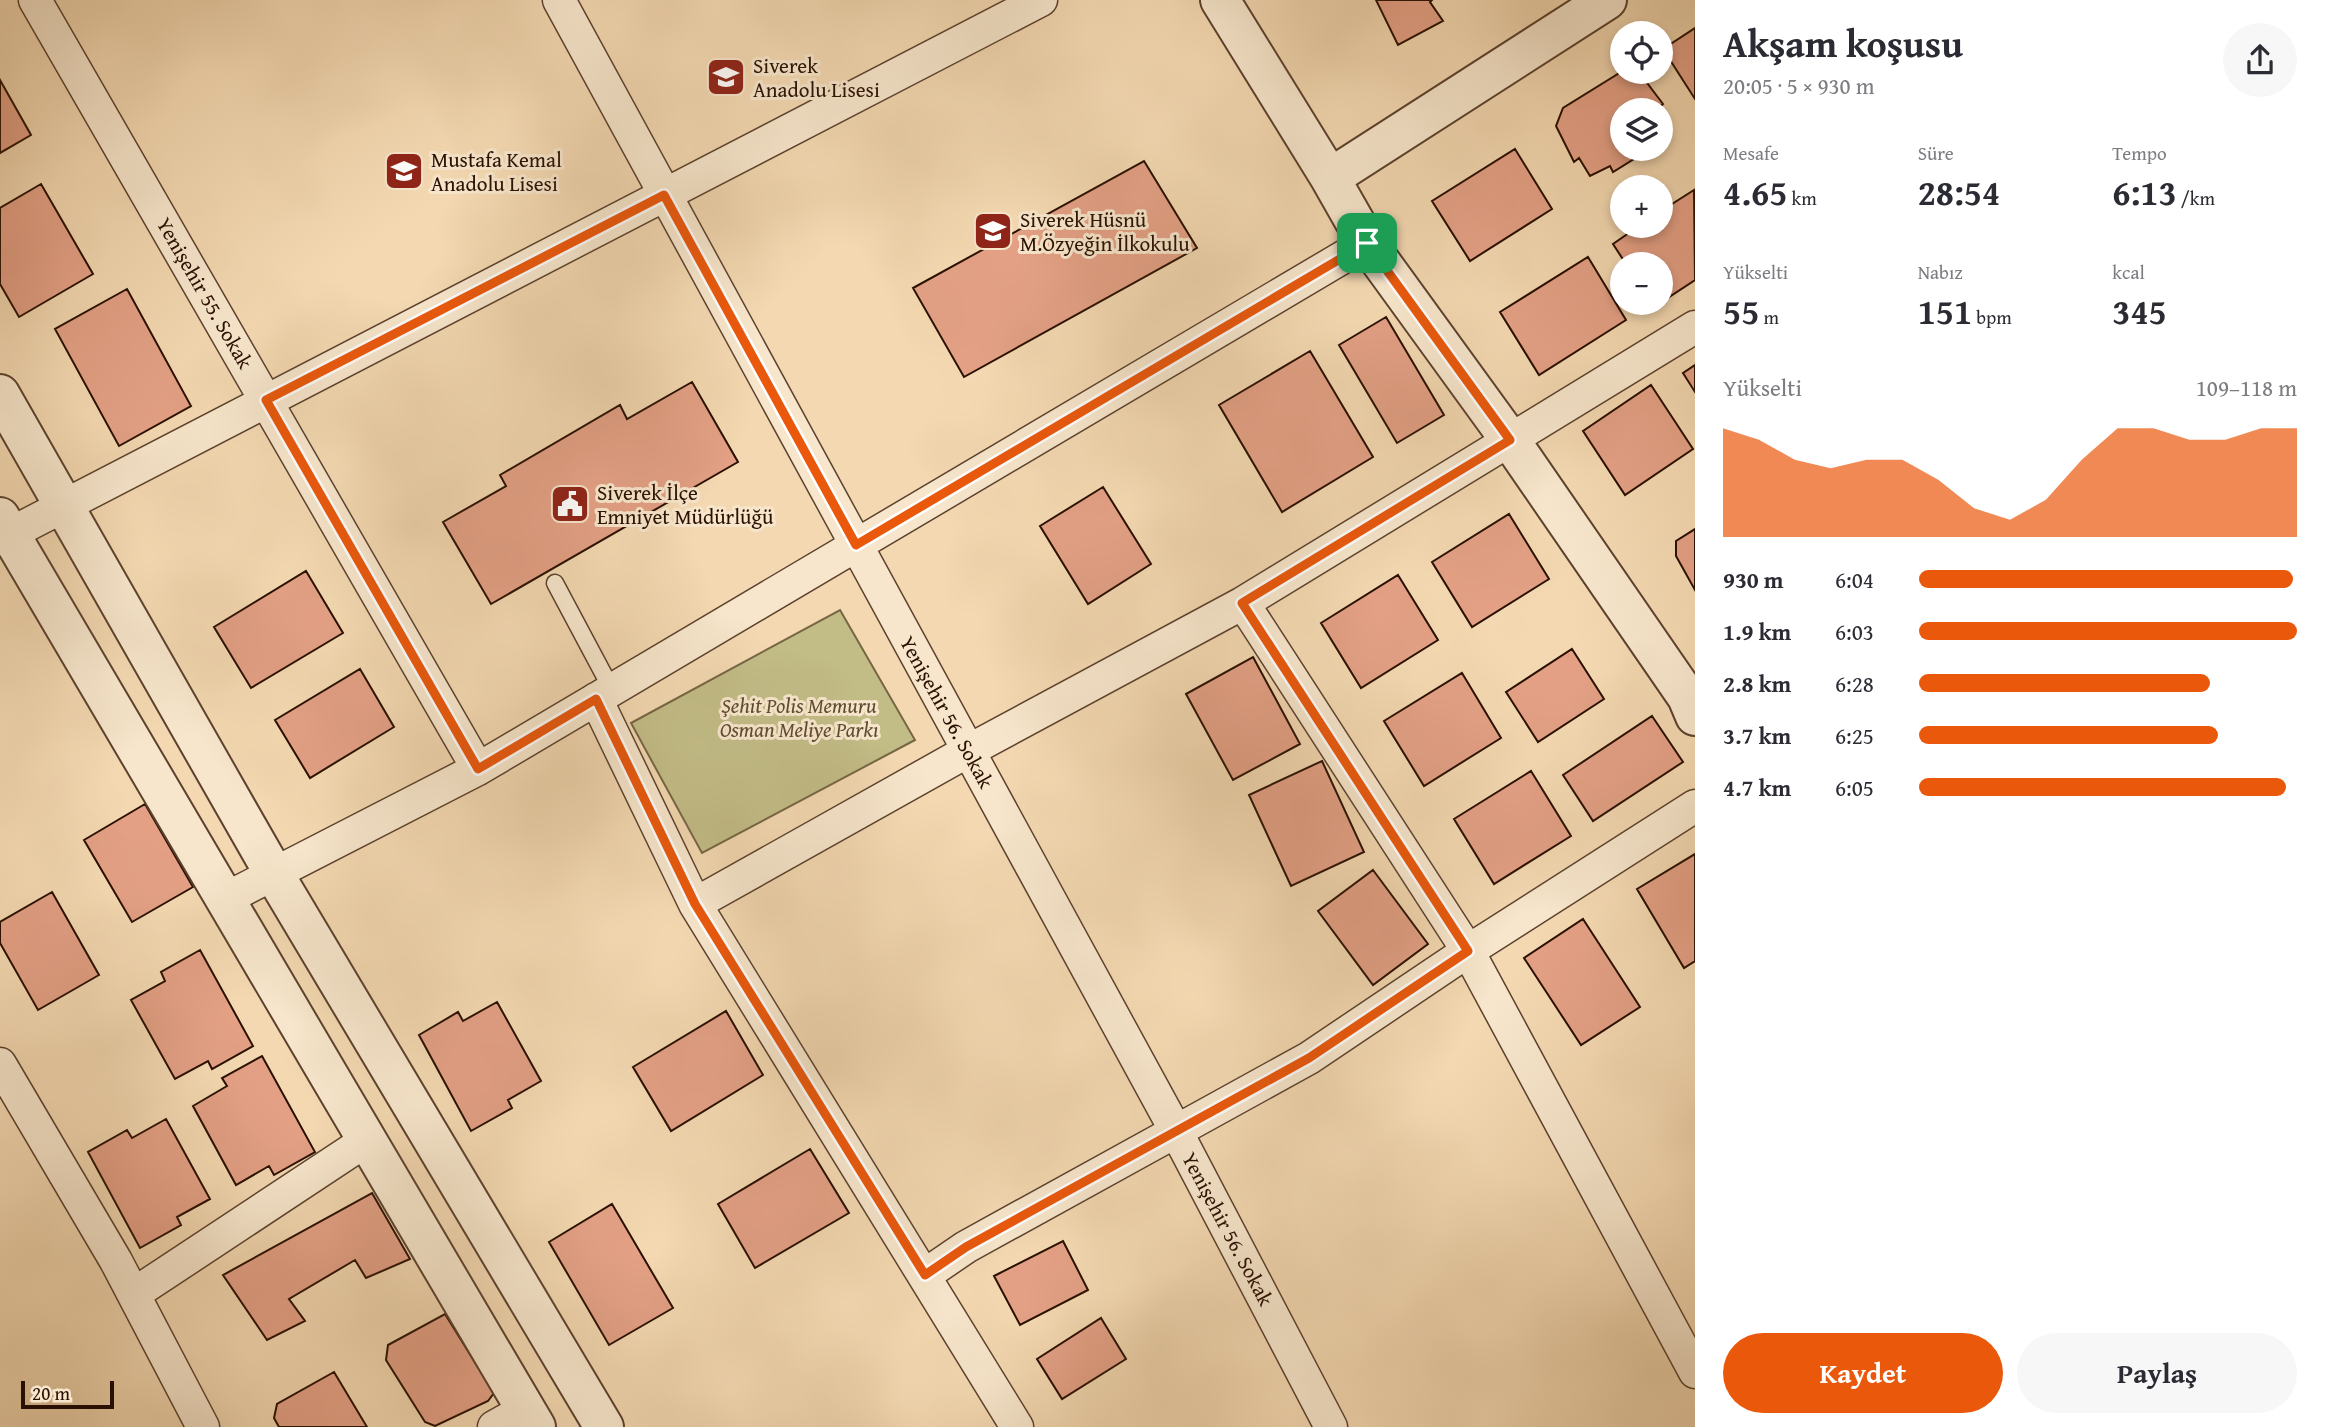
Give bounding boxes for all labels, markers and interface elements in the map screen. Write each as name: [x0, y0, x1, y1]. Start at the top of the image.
text: Akşam koşusu: [1723, 15, 1963, 71]
map controls: [1610, 21, 1673, 315]
button: locate: [1610, 21, 1673, 84]
button: share: [2223, 23, 2297, 97]
place label: Siverek Anadolu Lisesi: [753, 50, 880, 105]
school or university icon: Siverek Anadolu Lisesi: [705, 56, 747, 98]
text: 20:05 · 5 × 930 m: [1723, 69, 1875, 102]
button: layers: [1610, 98, 1673, 161]
text: Mesafe: [1723, 139, 1779, 167]
text: Süre: [1918, 139, 1954, 167]
text: Tempo: [2112, 139, 2167, 167]
place label: Mustafa Kemal Anadolu Lisesi: [431, 144, 562, 199]
school or university icon: Mustafa Kemal Anadolu Lisesi: [383, 150, 425, 192]
text: 4.65: [1723, 167, 1787, 218]
text: 28:54: [1918, 167, 2000, 218]
text: 6:13: [2112, 167, 2177, 218]
button: +: [1610, 175, 1673, 238]
text: km: [1787, 184, 1817, 212]
text: /km: [2177, 184, 2215, 212]
place label: Siverek Hüsnü M.Özyeğin İlkokulu: [1020, 204, 1190, 259]
school or university icon: Siverek Hüsnü M.Özyeğin İlkokulu: [972, 210, 1014, 252]
street label: Yenişehir 55. Sokak: [149, 212, 261, 375]
pin: [1337, 213, 1397, 273]
icon: arrive: [1348, 224, 1386, 262]
button: −: [1610, 252, 1673, 315]
text: Yükselti: [1723, 258, 1788, 286]
text: Nabız: [1918, 258, 1963, 286]
text: kcal: [2112, 258, 2145, 286]
text: 55: [1723, 286, 1759, 337]
text: 151: [1918, 286, 1972, 337]
text: 345: [2112, 286, 2167, 337]
text: m: [1759, 303, 1779, 331]
text: bpm: [1972, 303, 2012, 331]
text: Yükselti: [1723, 371, 1802, 404]
text: 109–118 m: [2196, 371, 2297, 404]
place label: Siverek İlçe Emniyet Müdürlüğü: [597, 477, 774, 532]
public building icon: Siverek İlçe Emniyet Müdürlüğü: [549, 483, 591, 525]
text: 930 m: [1723, 563, 1784, 596]
text: 6:04: [1835, 563, 1874, 596]
text: 1.9 km: [1723, 615, 1791, 648]
text: 6:03: [1835, 615, 1874, 648]
street label: Yenişehir 56. Sokak: [892, 630, 1002, 794]
text: 2.8 km: [1723, 667, 1791, 700]
text: 6:28: [1835, 667, 1874, 700]
park label: Şehit Polis Memuru Osman Meliye Parkı: [720, 690, 878, 745]
text: 3.7 km: [1723, 719, 1791, 752]
text: 6:25: [1835, 719, 1874, 752]
text: 4.7 km: [1723, 771, 1791, 804]
text: 6:05: [1835, 771, 1874, 804]
street label: Yenişehir 56. Sokak: [1174, 1147, 1282, 1312]
button: Kaydet: [1723, 1333, 2003, 1413]
button: Paylaş: [2017, 1333, 2297, 1413]
scale bar: [21, 1378, 114, 1410]
text: 20 m: [32, 1379, 70, 1407]

